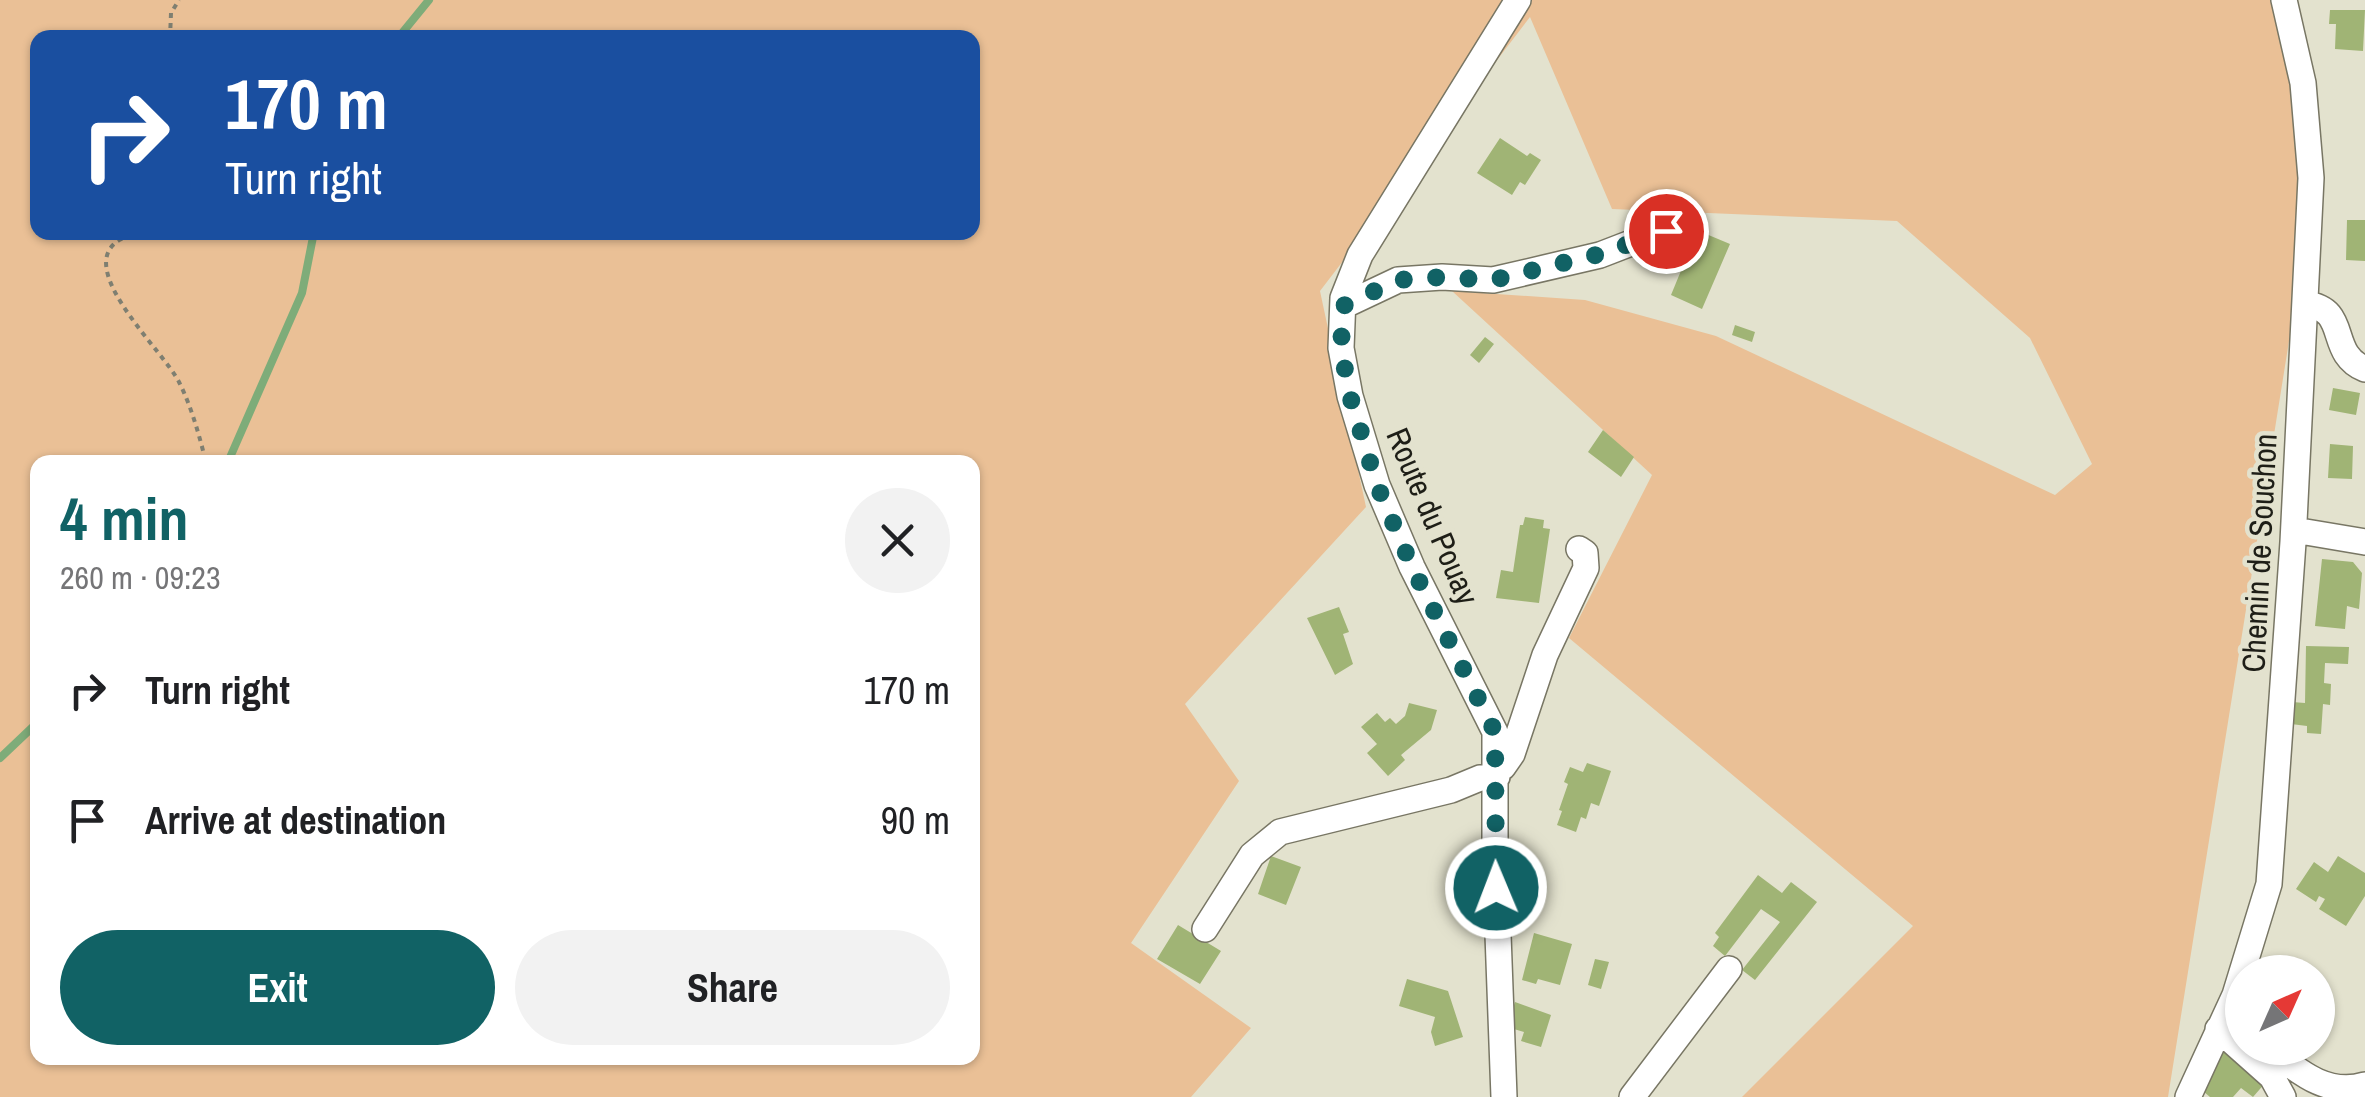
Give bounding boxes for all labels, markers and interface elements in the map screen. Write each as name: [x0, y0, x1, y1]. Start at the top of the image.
text: 170 m: [225, 57, 388, 151]
icon: right: [60, 70, 190, 200]
text: Turn right: [225, 147, 382, 208]
pin: [1624, 189, 1709, 274]
icon: arrive: [1639, 204, 1694, 259]
street label: Route du Pouay: [1376, 421, 1490, 611]
street label: Chemin de Souchon: [2231, 432, 2287, 674]
text: 4 min: [60, 478, 189, 559]
button: close: [845, 488, 950, 593]
text: 260 m · 09:23: [60, 556, 220, 599]
icon: right: [60, 663, 115, 718]
text: Turn right: [145, 665, 290, 716]
text: 170 m: [863, 665, 950, 716]
icon: arrive: [60, 793, 115, 848]
text: Arrive at destination: [145, 795, 446, 846]
text: 90 m: [881, 795, 950, 846]
position arrow: [1444, 836, 1548, 940]
button: Exit: [60, 930, 495, 1045]
button: Share: [515, 930, 950, 1045]
north arrow: [2225, 955, 2335, 1065]
map controls: [2225, 955, 2335, 1065]

